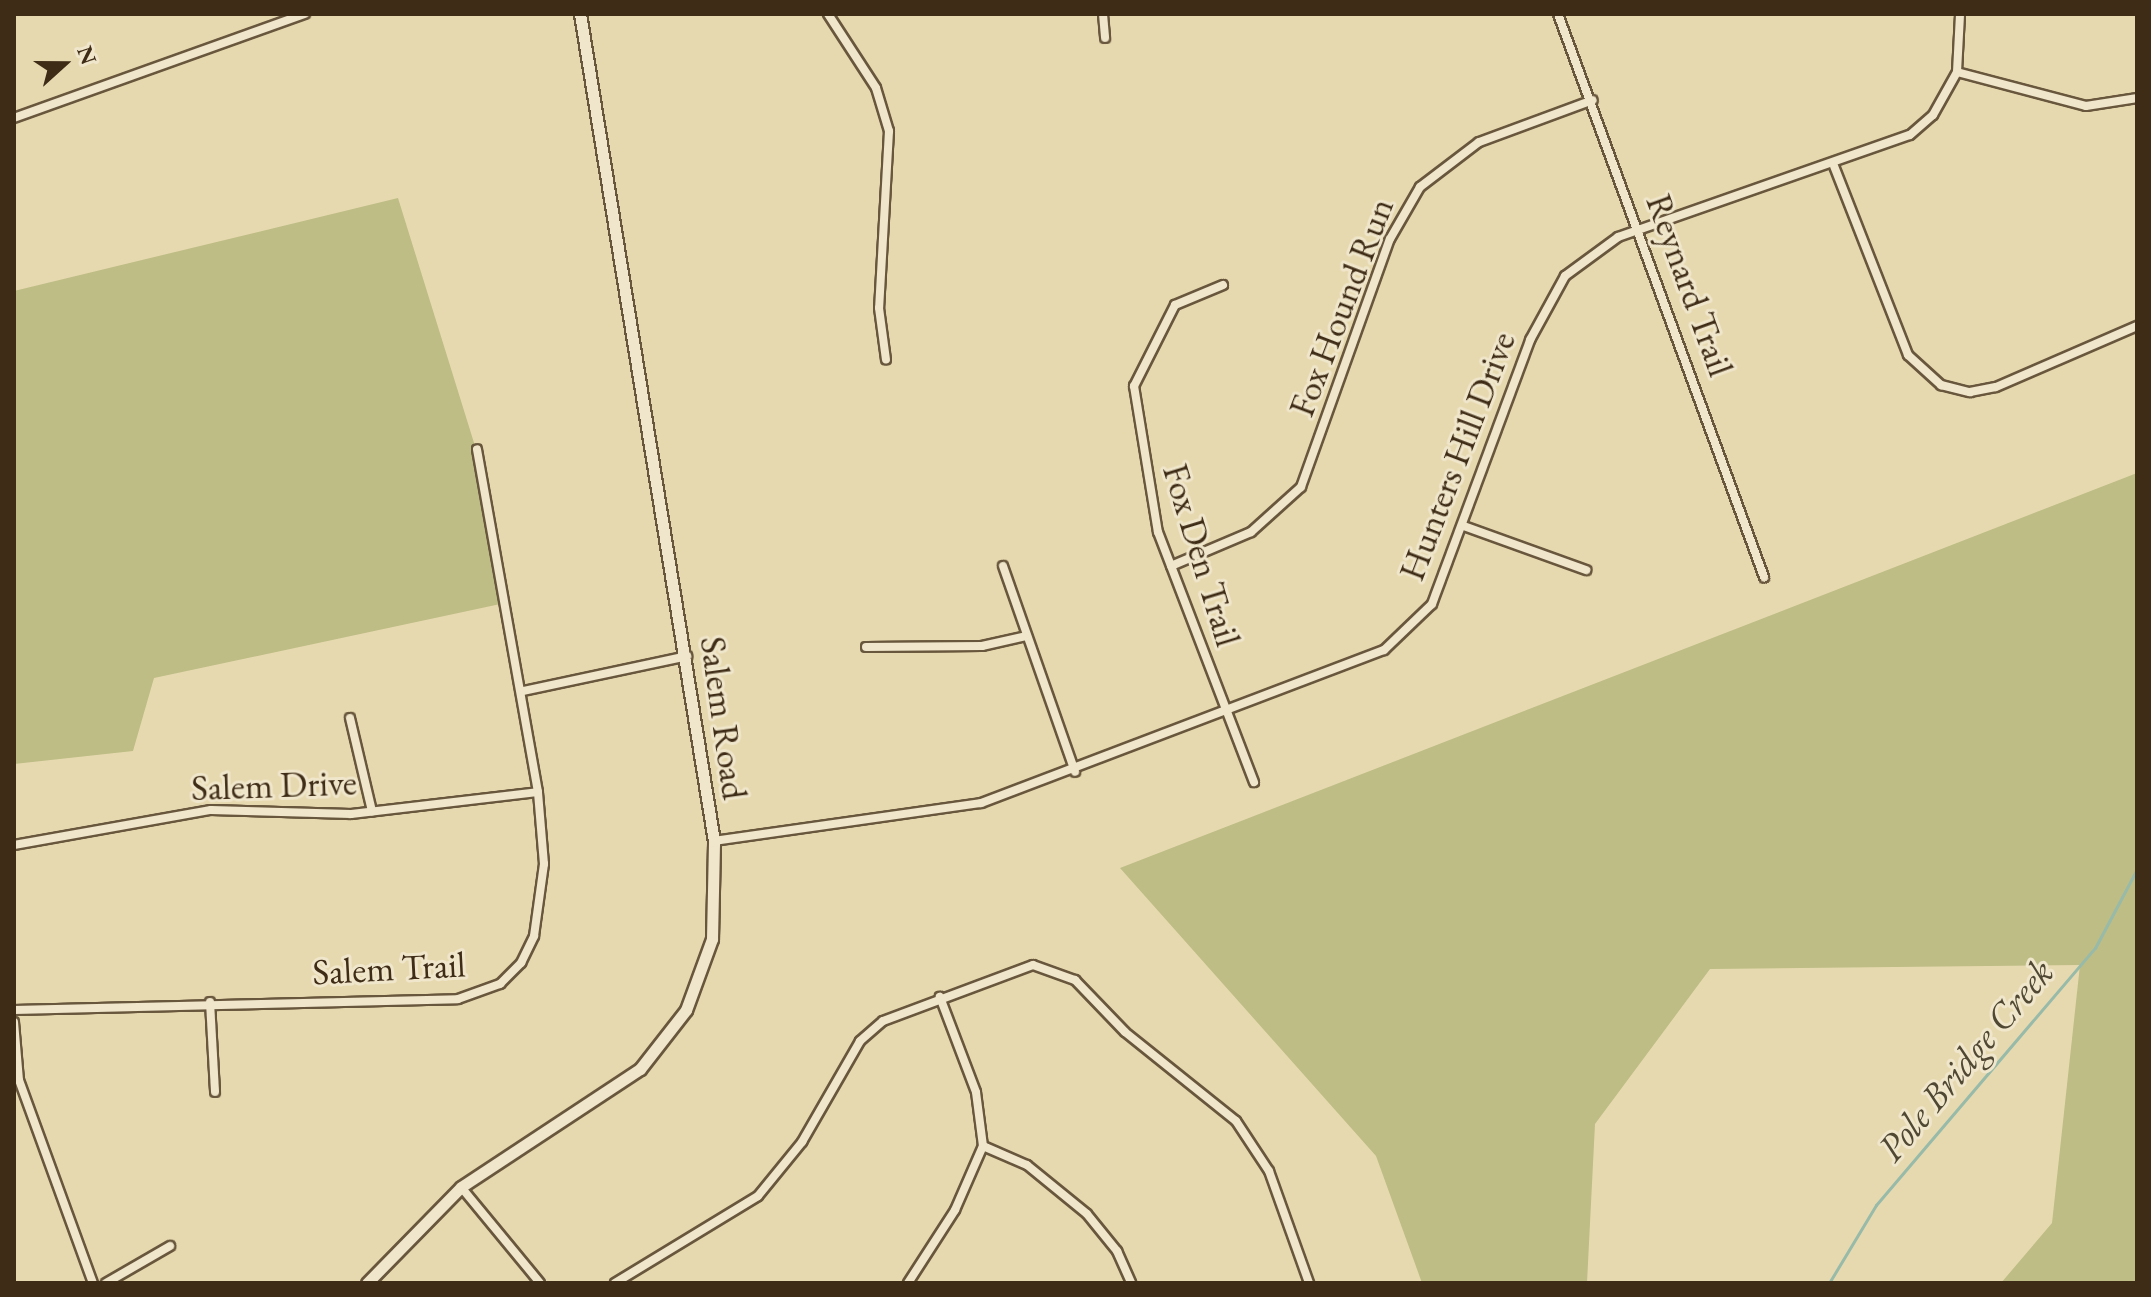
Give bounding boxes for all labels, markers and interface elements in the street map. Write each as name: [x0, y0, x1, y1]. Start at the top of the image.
north arrow: [24, 24, 104, 104]
text: N: [70, 42, 104, 69]
street label: Reynard Trail: [1637, 188, 1743, 382]
street label: Fox Hound Run: [1280, 192, 1402, 422]
street label: Hunters Hill Drive: [1390, 326, 1524, 586]
street label: Fox Den Trail: [1154, 459, 1250, 651]
street label: Salem Road: [691, 634, 757, 802]
street label: Salem Drive: [190, 761, 358, 809]
street label: Salem Trail: [311, 942, 467, 994]
water label: Pole Bridge Creek: [1867, 950, 2063, 1170]

